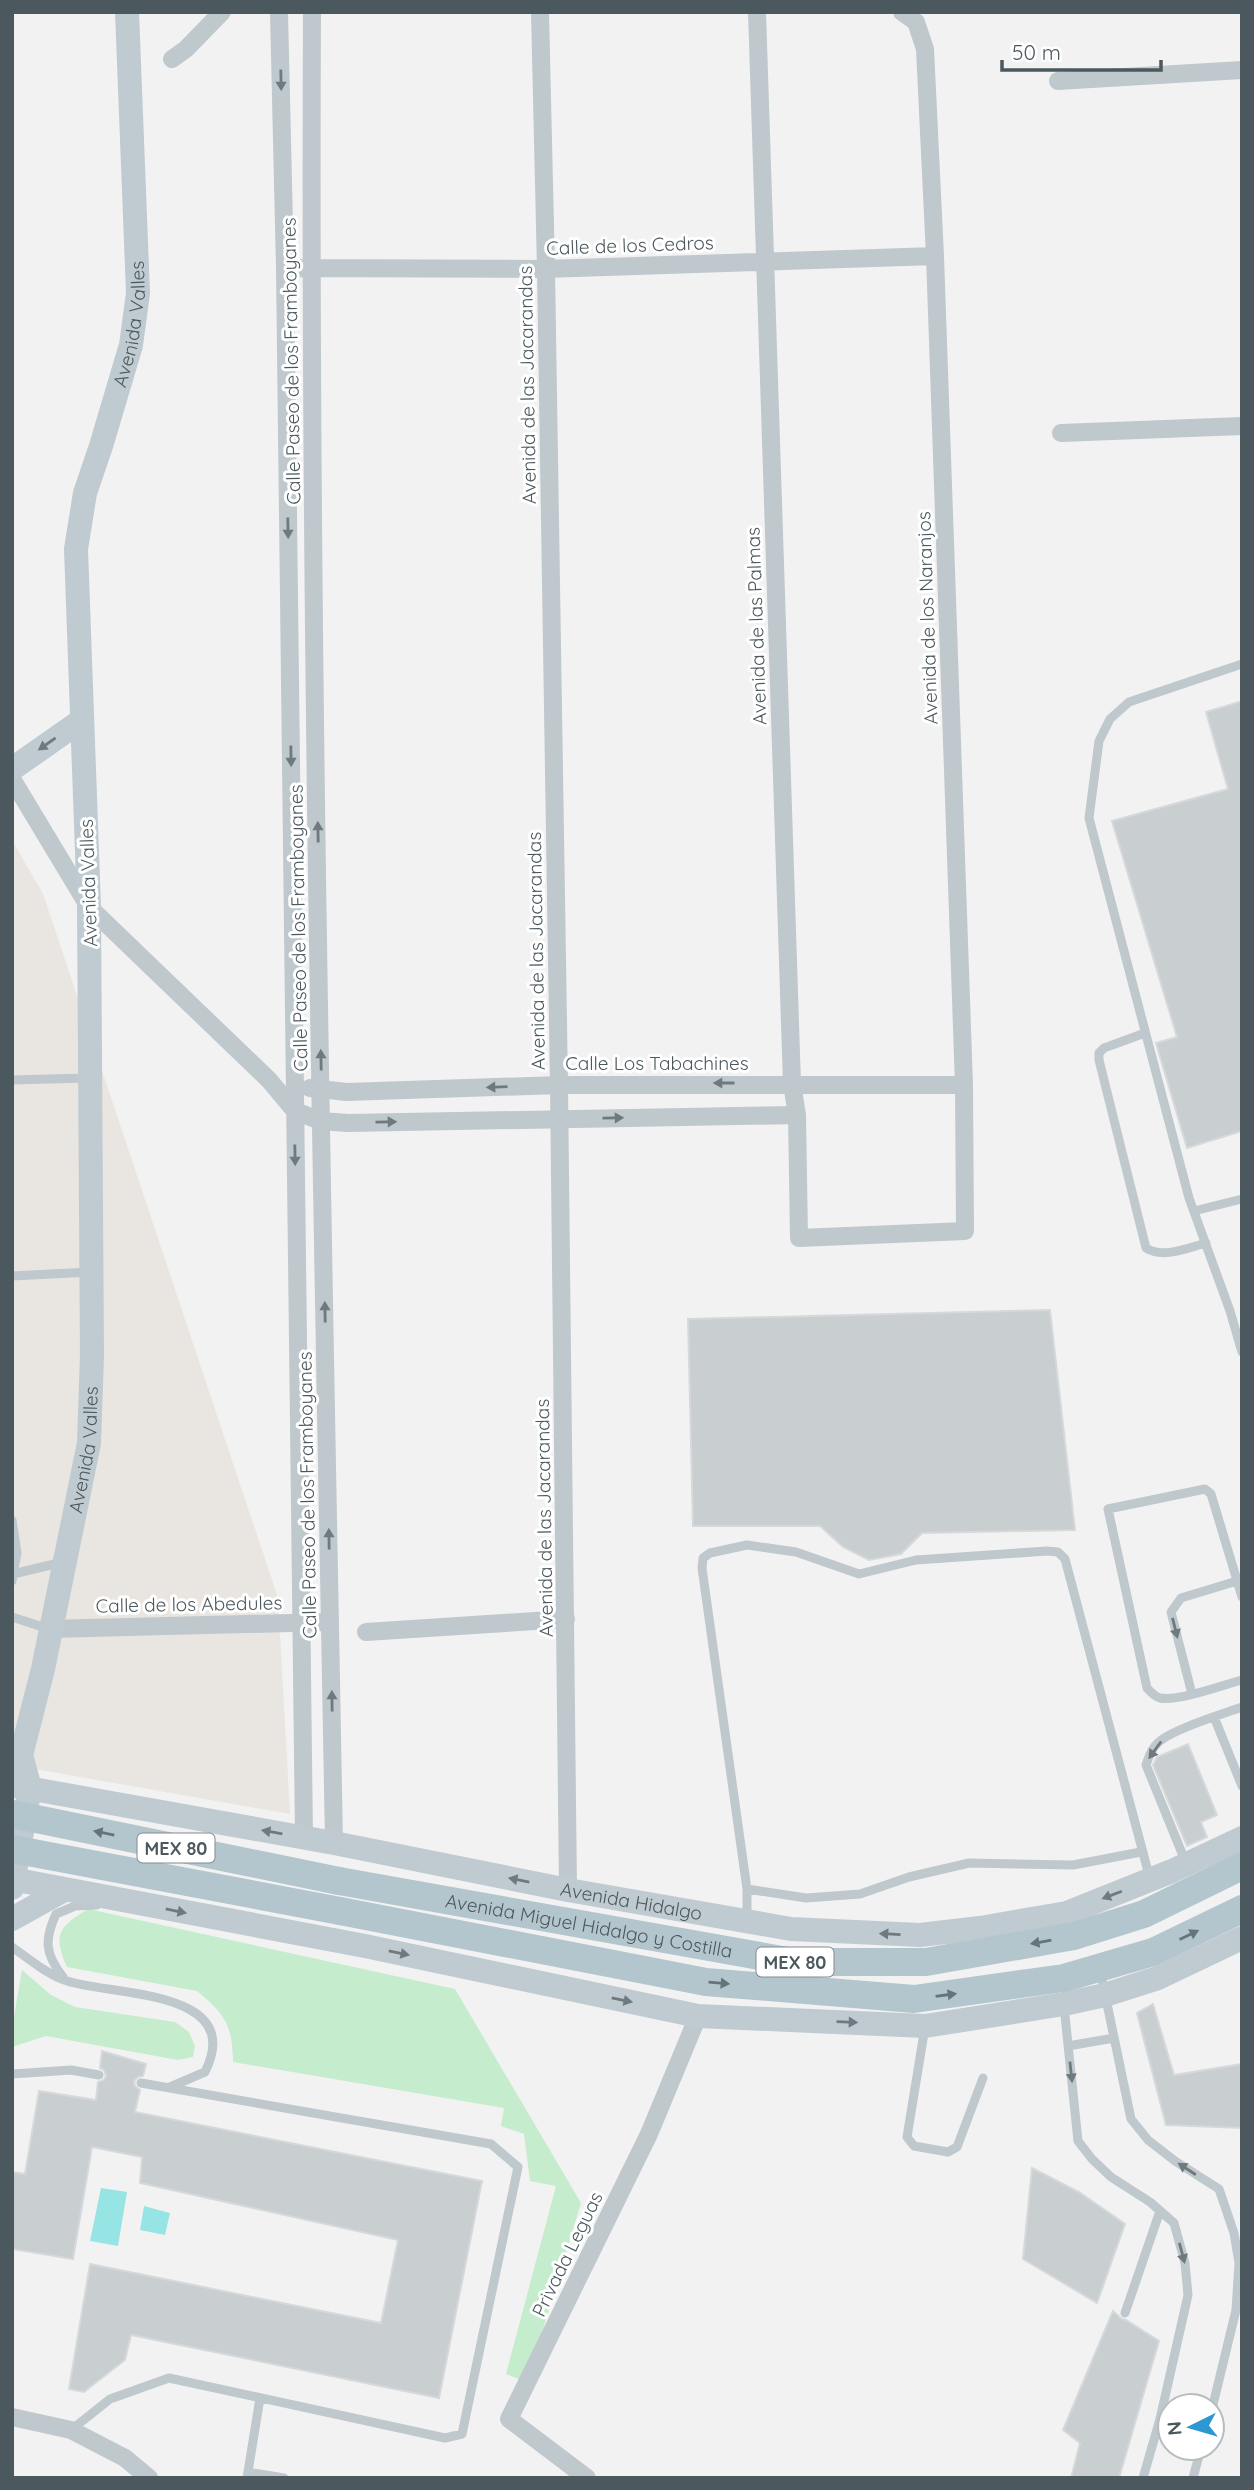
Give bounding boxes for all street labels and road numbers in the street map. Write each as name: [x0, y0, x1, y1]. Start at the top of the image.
street label: Calle Paseo de los Framboyanes: [276, 217, 306, 505]
street label: Calle de los Cedros: [546, 230, 714, 260]
street label: Avenida Valles: [107, 260, 150, 390]
street label: Avenida de las Jacarandas: [513, 266, 541, 504]
street label: Avenida de los Naranjos: [911, 511, 943, 725]
street label: Avenida de las Palmas: [741, 527, 771, 725]
street label: Calle Paseo de los Framboyanes: [283, 784, 313, 1072]
street label: Avenida Valles: [74, 819, 102, 947]
street label: Avenida de las Jacarandas: [522, 832, 550, 1070]
street label: Calle Los Tabachines: [565, 1051, 749, 1075]
street label: Calle Paseo de los Framboyanes: [292, 1351, 322, 1639]
street label: Avenida Valles: [63, 1386, 103, 1515]
street label: Avenida de las Jacarandas: [530, 1399, 558, 1637]
street label: Calle de los Abedules: [96, 1590, 283, 1618]
road number: MEX 80: [138, 1834, 214, 1862]
street label: Avenida Hidalgo: [558, 1877, 704, 1925]
street label: Avenida Miguel Hidalgo y Costilla: [444, 1888, 734, 1963]
road number: MEX 80: [756, 1948, 834, 1976]
street label: Privada Leguas: [526, 2187, 608, 2320]

